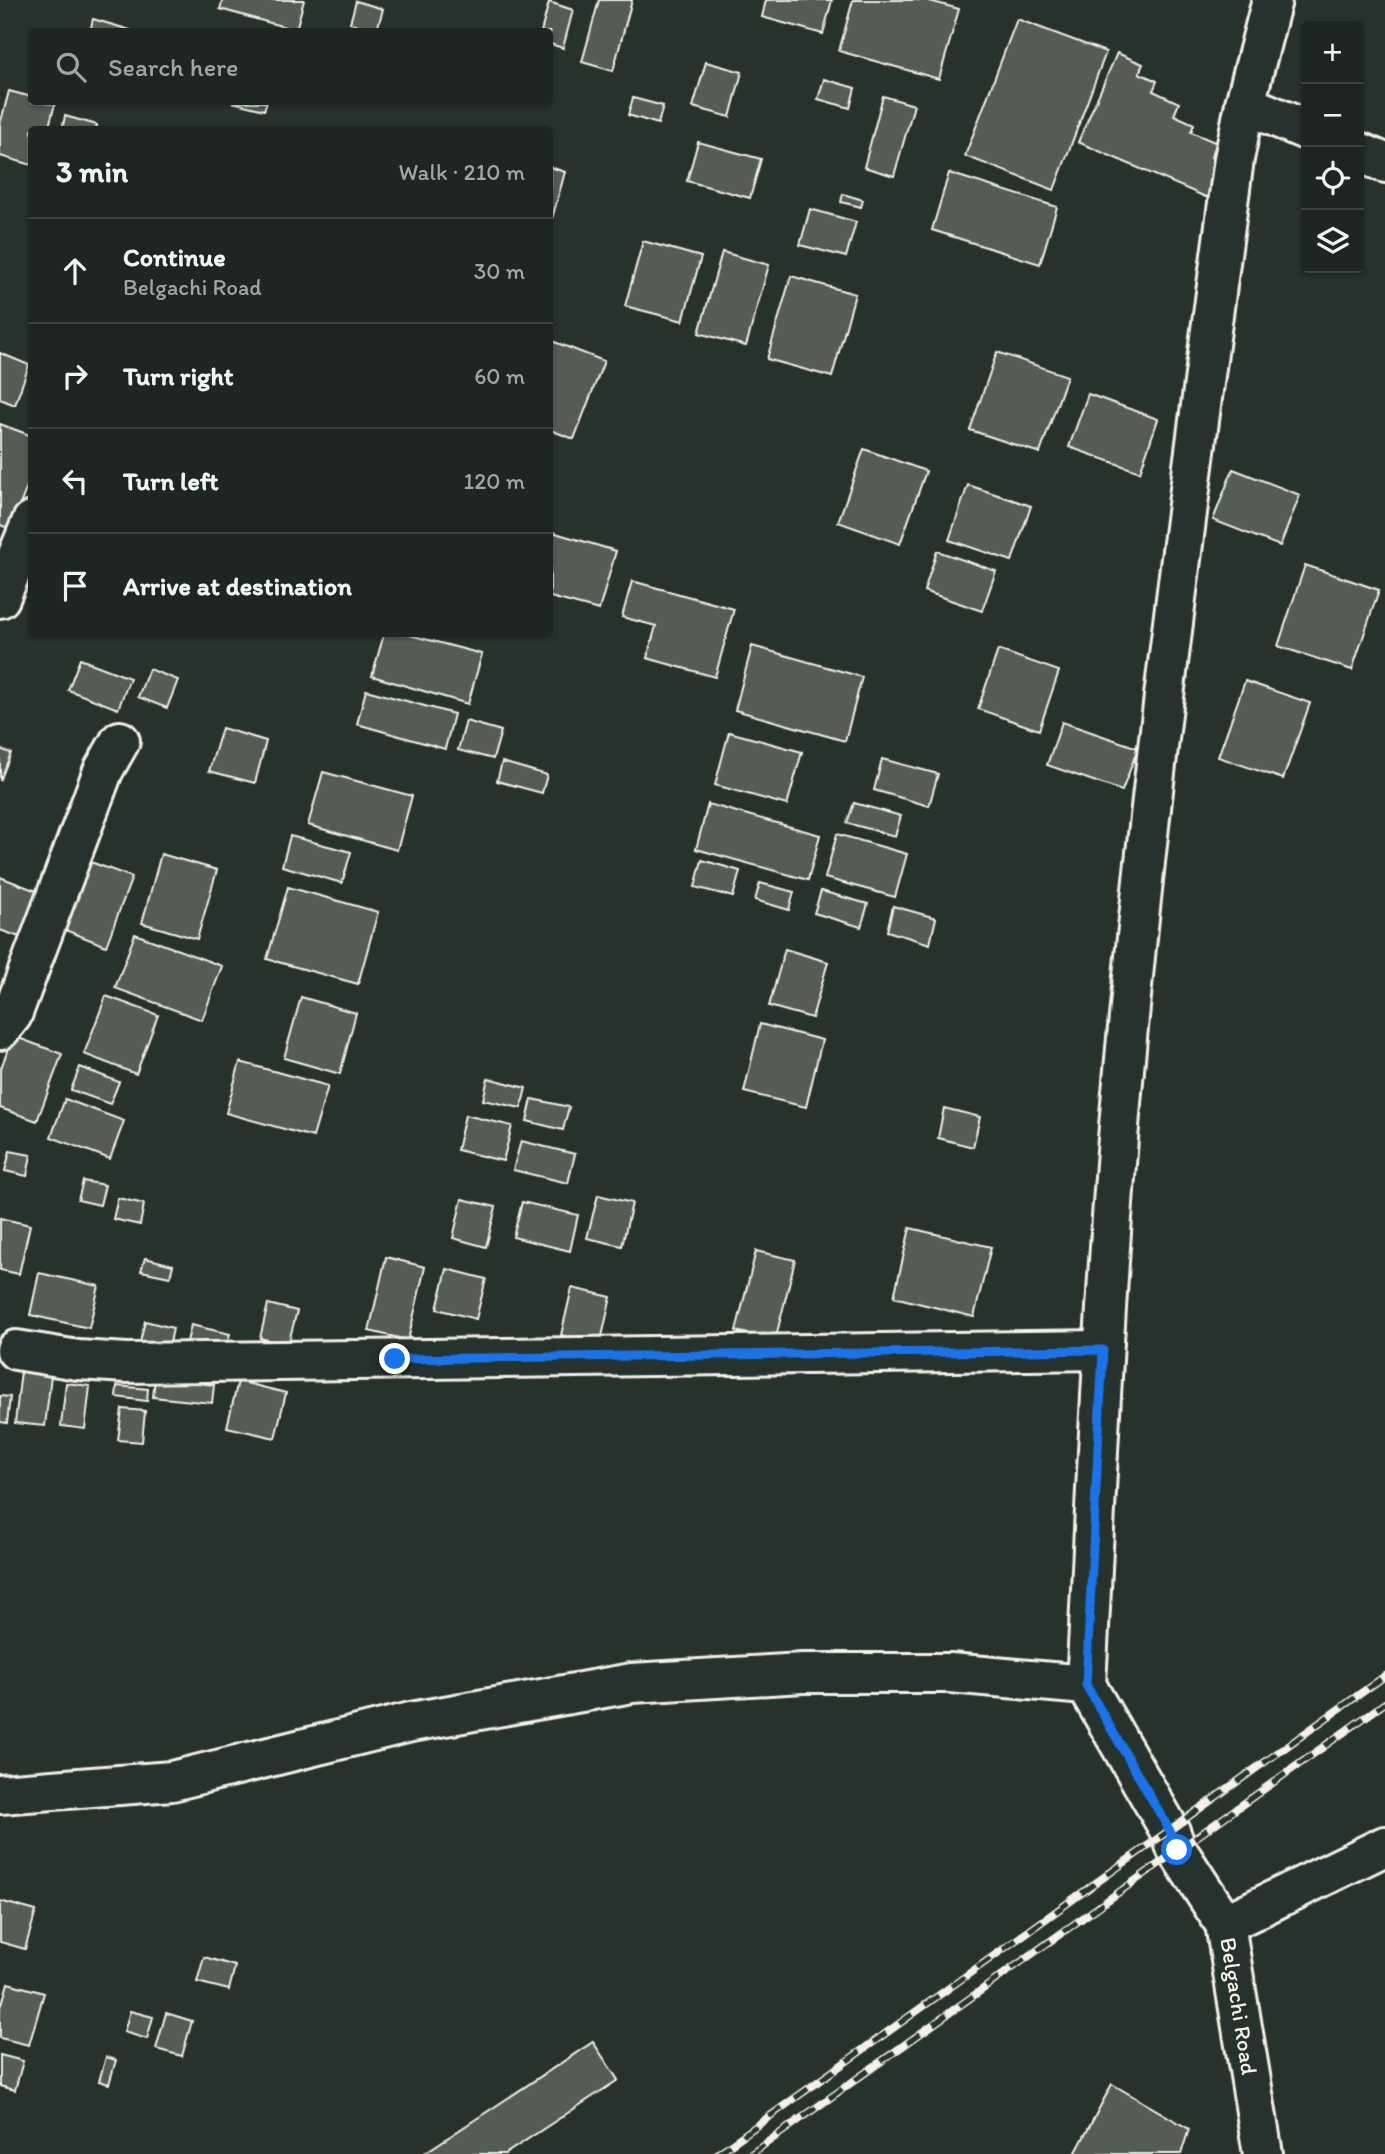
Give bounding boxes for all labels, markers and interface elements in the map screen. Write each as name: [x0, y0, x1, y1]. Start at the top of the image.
map controls: [1301, 21, 1364, 273]
button: +: [1301, 21, 1364, 84]
search box: [28, 28, 553, 105]
icon: search: [52, 48, 90, 86]
text: Search here: [108, 51, 238, 83]
button: −: [1301, 84, 1364, 147]
button: locate: [1301, 147, 1364, 210]
text: 3 min: [56, 153, 128, 190]
text: Walk · 210 m: [399, 158, 525, 186]
button: layers: [1301, 210, 1364, 273]
text: Continue: [123, 241, 226, 273]
icon: ahead: [56, 252, 94, 290]
text: 30 m: [474, 257, 525, 285]
text: Belgachi Road: [123, 273, 262, 301]
icon: right: [56, 357, 94, 395]
text: Turn right: [123, 360, 234, 392]
text: 60 m: [474, 362, 525, 390]
icon: left: [56, 462, 94, 500]
text: Turn left: [123, 465, 219, 497]
text: 120 m: [464, 467, 525, 495]
icon: arrive: [56, 567, 94, 605]
text: Arrive at destination: [123, 570, 352, 602]
route end: [379, 1343, 410, 1374]
route start: [1161, 1834, 1192, 1865]
street label: Belgachi Road: [1214, 1935, 1264, 2077]

